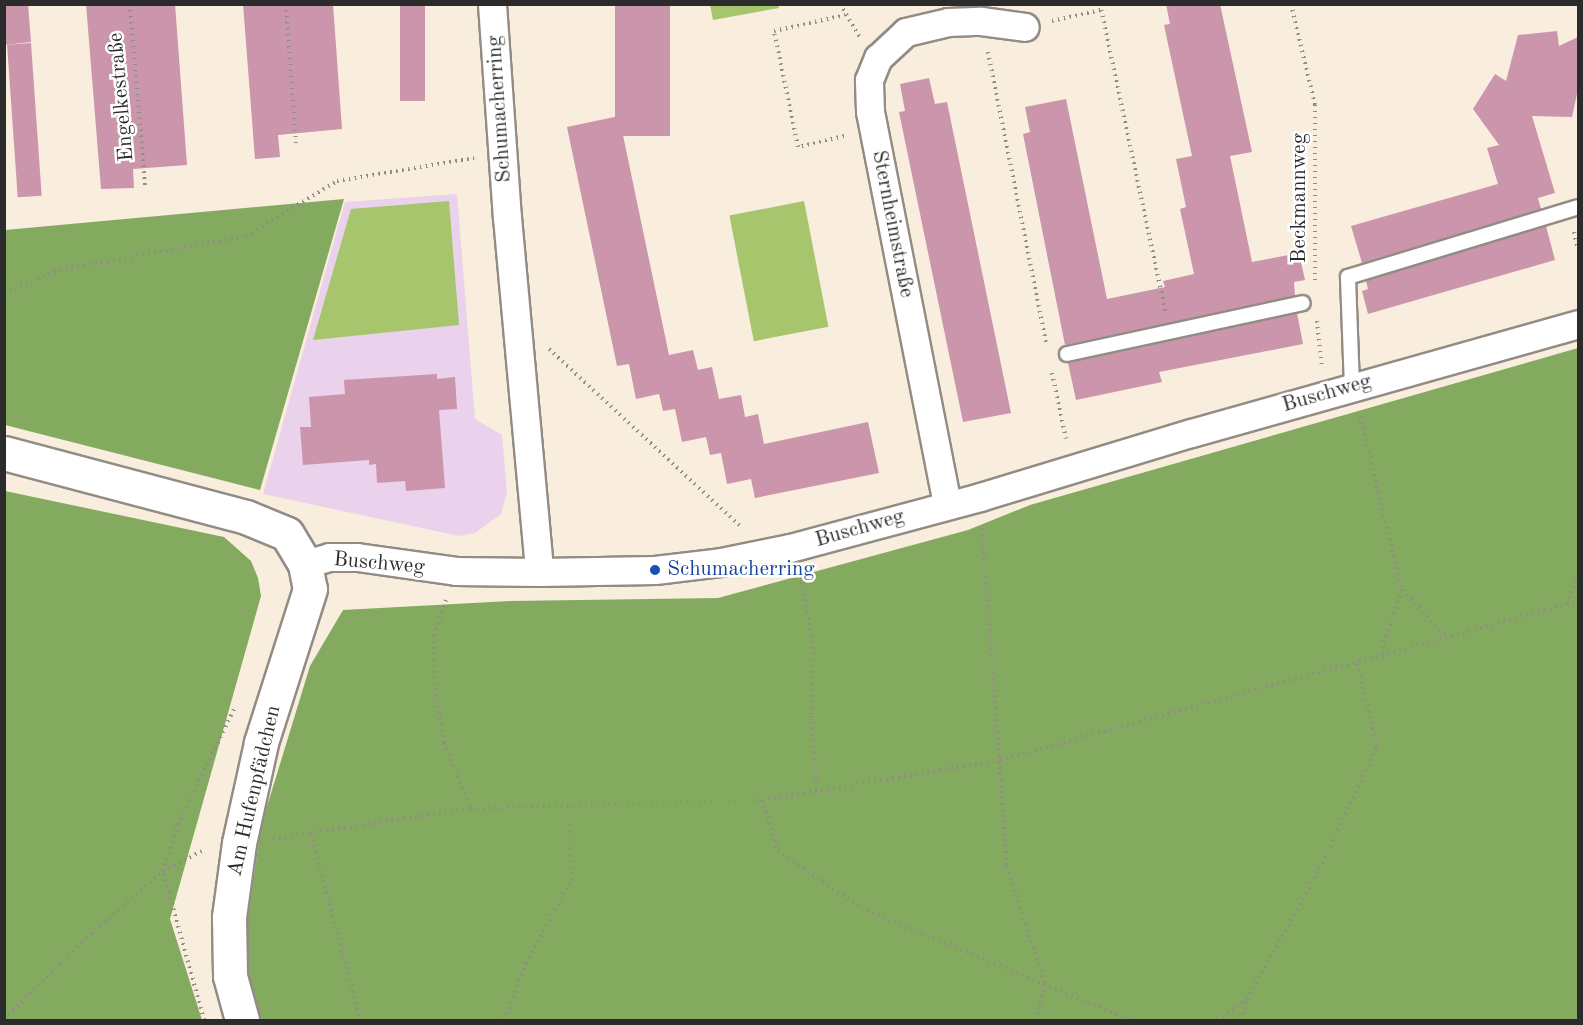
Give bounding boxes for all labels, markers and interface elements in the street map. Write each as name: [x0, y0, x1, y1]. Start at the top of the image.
street label: Engelkestraße: [104, 32, 140, 162]
street label: Schumacherring: [482, 34, 518, 184]
street label: Beckmannweg: [1287, 133, 1313, 263]
street label: Sternheimstraße: [865, 148, 919, 300]
street label: Buschweg: [1279, 369, 1375, 419]
street label: Buschweg: [812, 504, 908, 554]
street label: Buschweg: [332, 547, 426, 581]
place label: Schumacherring: [667, 557, 815, 583]
marker: Schumacherring: [648, 563, 662, 577]
street label: Am Hufenpfädchen: [223, 703, 287, 879]

